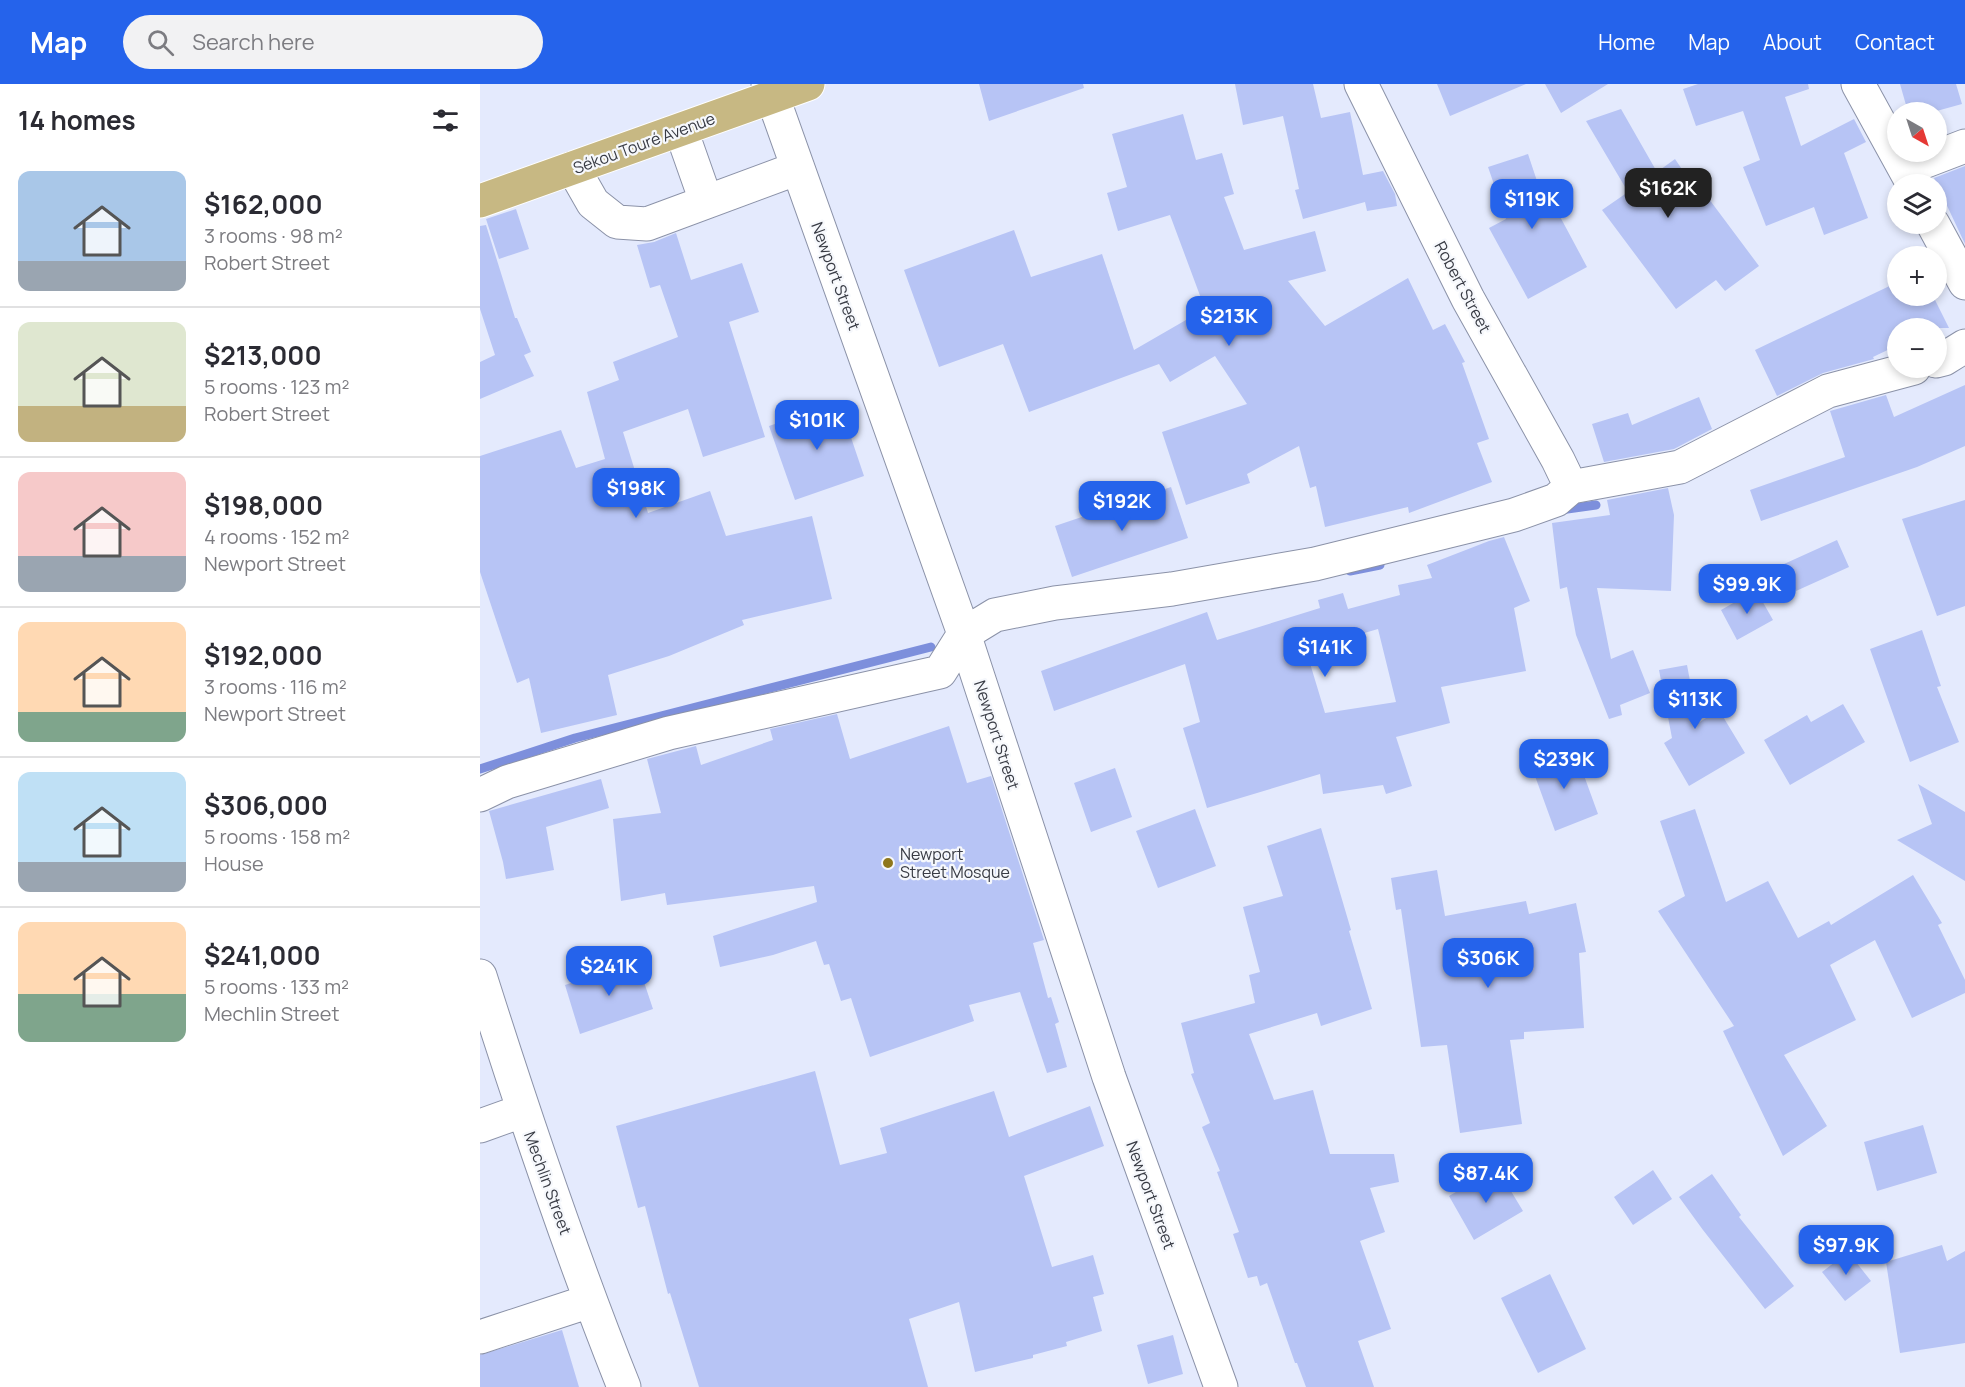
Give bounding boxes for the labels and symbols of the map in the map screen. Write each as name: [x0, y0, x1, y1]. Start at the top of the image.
north arrow: [1887, 102, 1947, 162]
street label: Sékou Touré Avenue: [570, 107, 718, 179]
pin: $162K: [1626, 168, 1710, 219]
pin: $119K: [1490, 179, 1574, 230]
street label: Newport Street: [806, 219, 866, 333]
street label: Robert Street: [1430, 237, 1496, 337]
pin: $213K: [1187, 296, 1271, 347]
pin: $101K: [775, 400, 859, 451]
pin: $198K: [594, 468, 678, 519]
pin: $192K: [1080, 481, 1164, 532]
pin: $99.9K: [1698, 564, 1796, 615]
pin: $141K: [1283, 627, 1367, 678]
street label: Newport Street: [969, 678, 1025, 792]
pin: $113K: [1653, 679, 1737, 730]
pin: $239K: [1522, 739, 1606, 790]
place label: Newport Street Mosque: [900, 843, 1010, 883]
marker: Newport Street Mosque: [881, 856, 895, 870]
pin: $306K: [1446, 938, 1530, 989]
pin: $241K: [567, 946, 651, 997]
street label: Mechlin Street: [519, 1128, 577, 1238]
street label: Newport Street: [1121, 1138, 1181, 1252]
pin: $87.4K: [1437, 1153, 1535, 1204]
pin: $97.9K: [1797, 1225, 1895, 1276]

